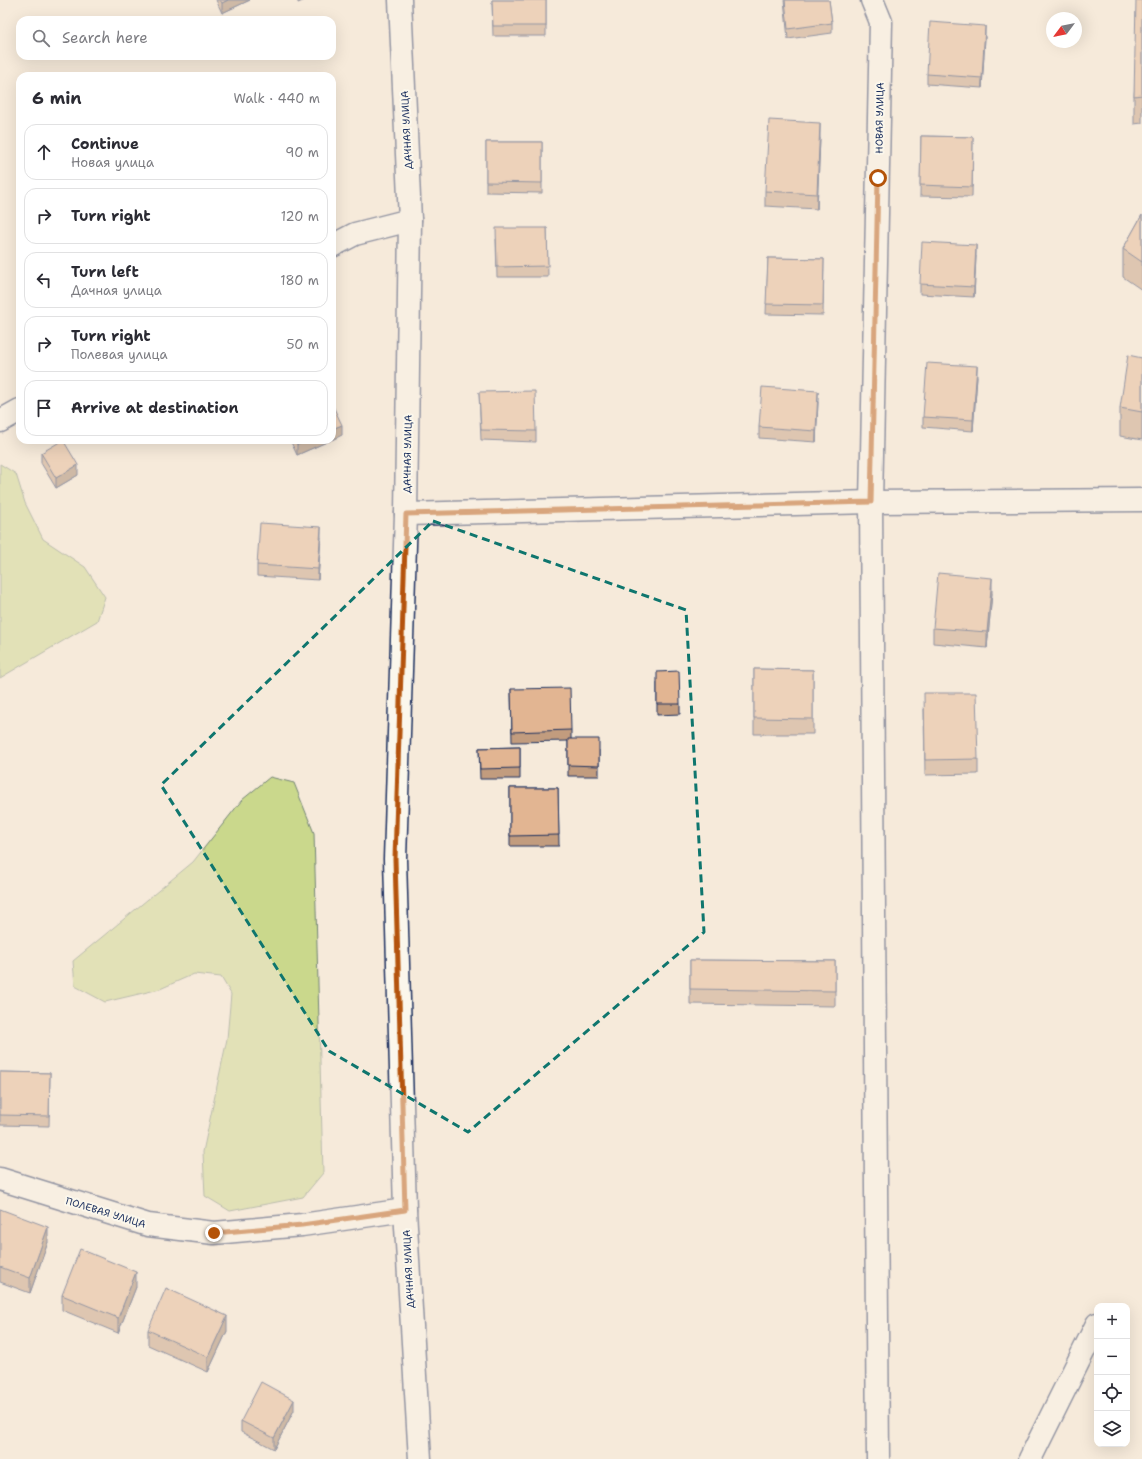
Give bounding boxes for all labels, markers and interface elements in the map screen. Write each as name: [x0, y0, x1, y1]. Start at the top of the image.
north arrow: [1046, 12, 1082, 48]
search box: [16, 16, 336, 60]
icon: search: [30, 27, 52, 49]
text: Search here: [62, 28, 148, 48]
street label: НОВАЯ УЛИЦА: [872, 82, 887, 154]
text: 6 min: [32, 87, 82, 109]
text: Walk · 440 m: [234, 90, 320, 107]
street label: ДАЧНАЯ УЛИЦА: [398, 90, 415, 170]
text: Continue: [71, 134, 139, 154]
icon: ahead: [33, 141, 55, 163]
text: 90 m: [285, 144, 319, 161]
text: Новая улица: [71, 154, 154, 171]
route start: [869, 169, 887, 187]
icon: right: [33, 205, 55, 227]
text: Turn right: [71, 206, 151, 226]
text: 120 m: [281, 208, 319, 225]
text: Turn left: [71, 262, 139, 282]
icon: left: [33, 269, 55, 291]
text: 180 m: [280, 272, 319, 289]
text: Дачная улица: [71, 282, 162, 299]
text: Turn right: [71, 326, 151, 346]
icon: right: [33, 333, 55, 355]
text: 50 m: [286, 336, 319, 353]
text: Полевая улица: [71, 346, 168, 363]
icon: arrive: [33, 397, 55, 419]
text: Arrive at destination: [71, 398, 239, 418]
street label: ДАЧНАЯ УЛИЦА: [400, 415, 415, 493]
street label: ПОЛЕВАЯ УЛИЦА: [64, 1194, 147, 1231]
route end: [205, 1224, 223, 1242]
street label: ДАЧНАЯ УЛИЦА: [400, 1229, 417, 1309]
map controls: [1094, 1303, 1130, 1447]
button: +: [1094, 1303, 1130, 1339]
button: −: [1094, 1339, 1130, 1375]
button: locate: [1094, 1375, 1130, 1411]
button: layers: [1094, 1411, 1130, 1447]

